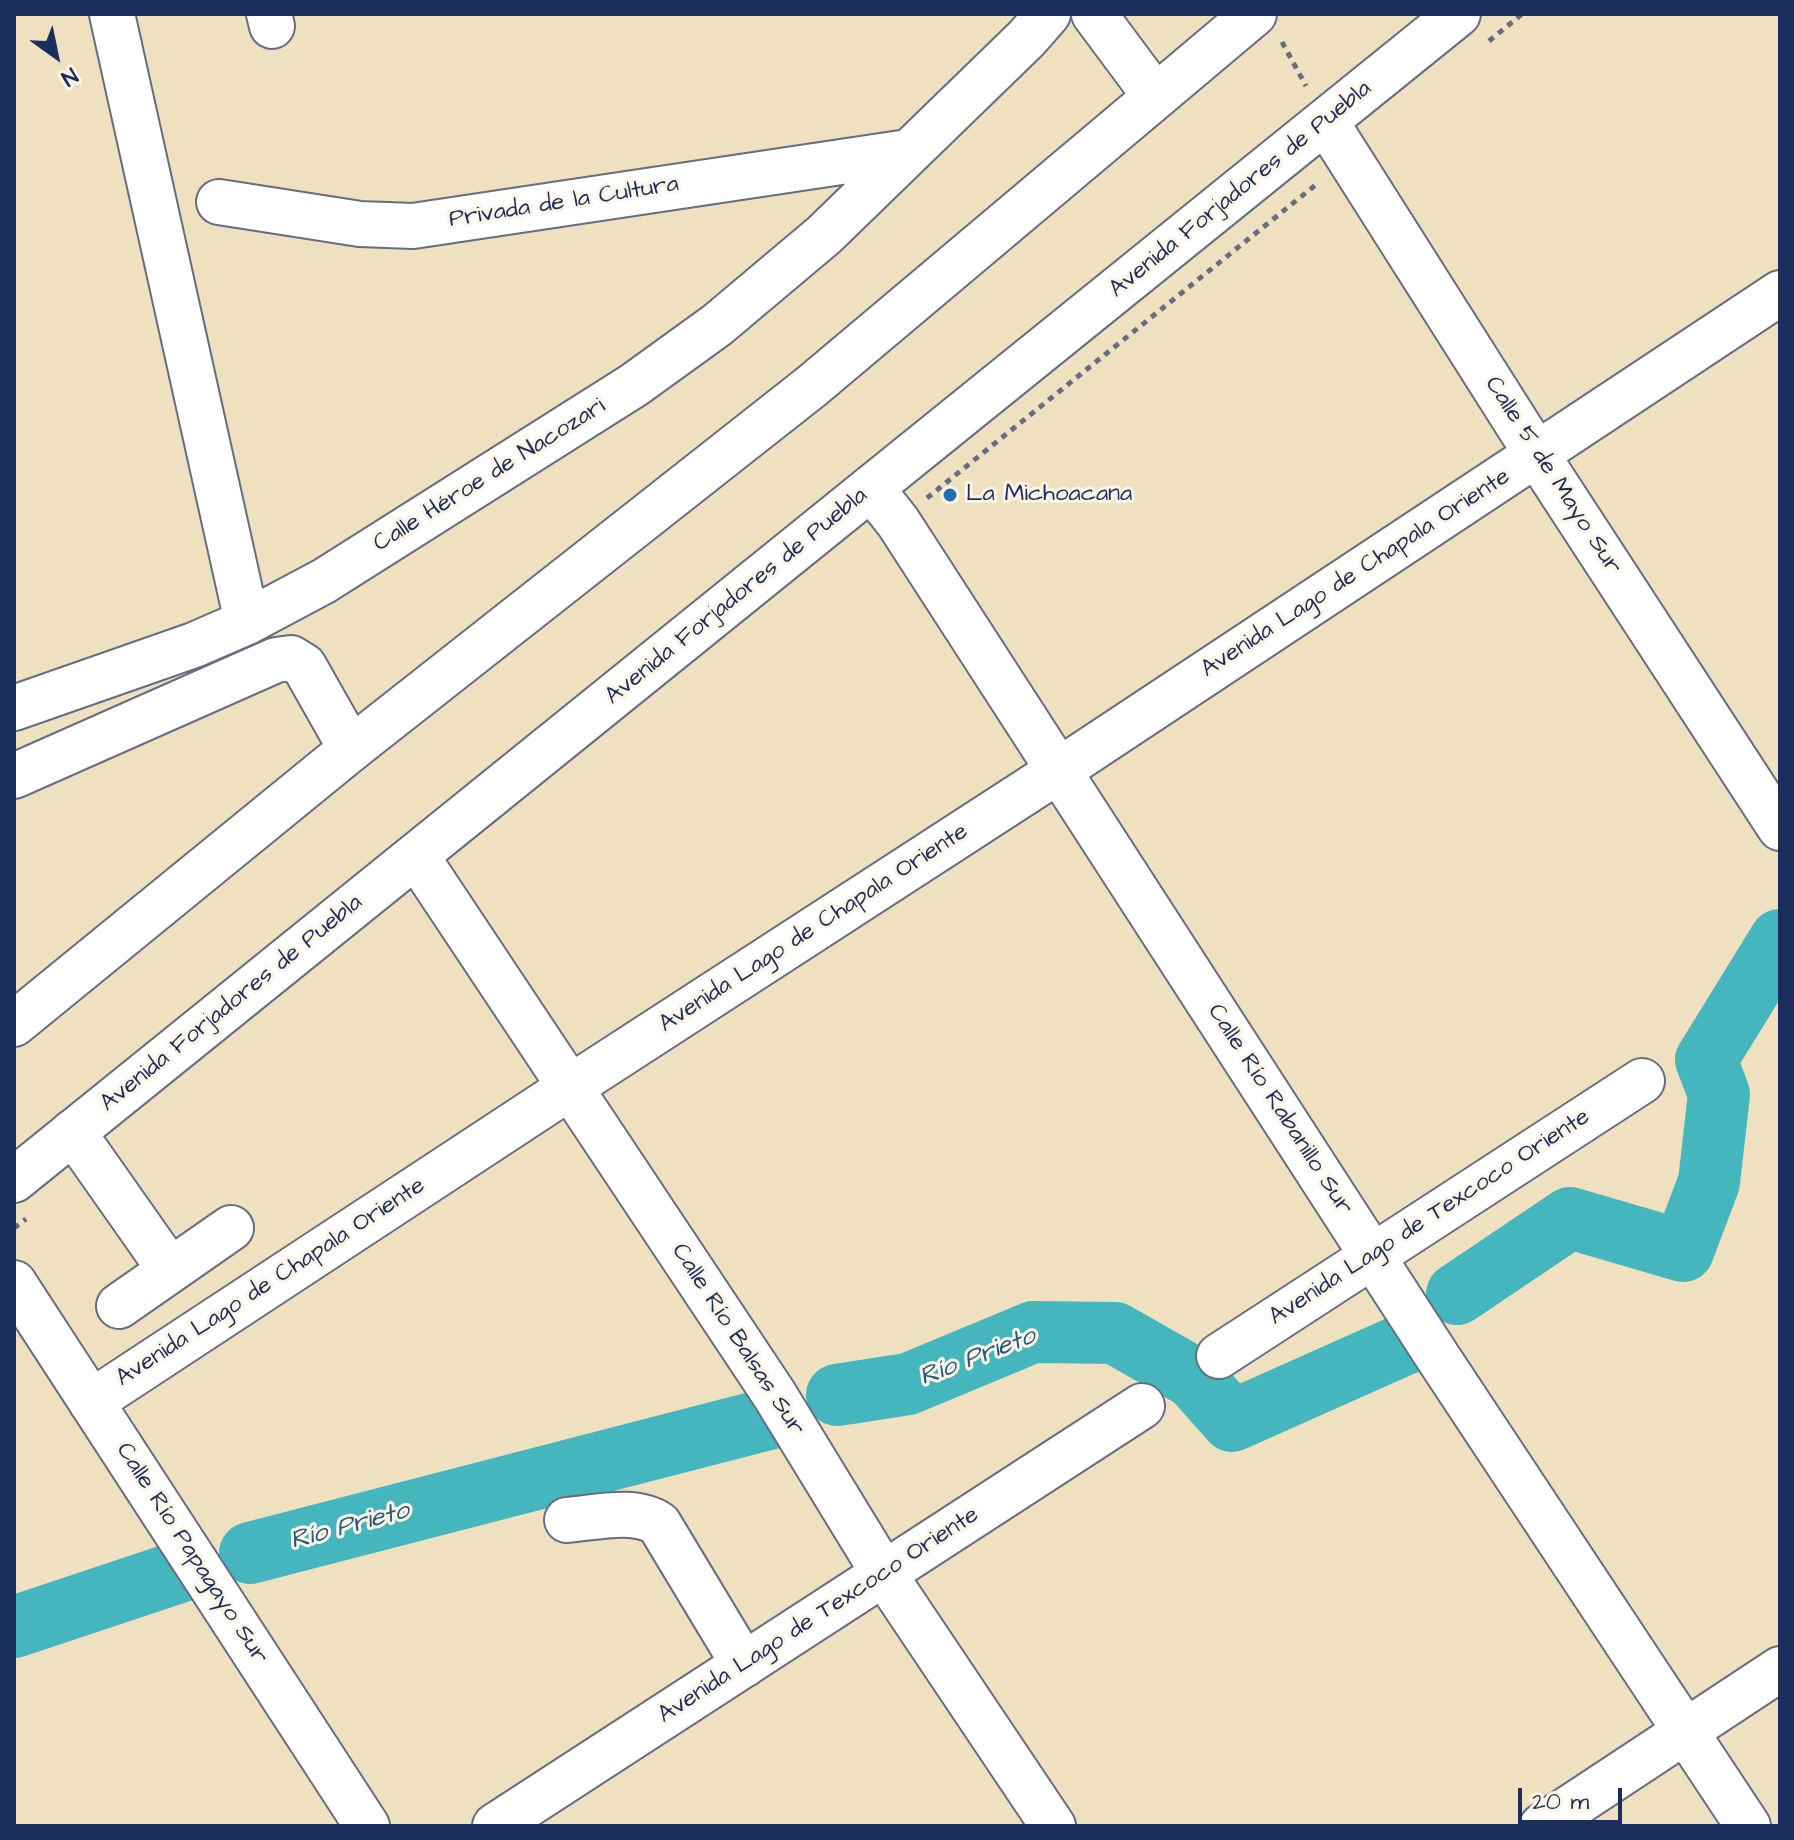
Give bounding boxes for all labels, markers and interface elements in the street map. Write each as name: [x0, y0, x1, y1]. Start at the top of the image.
north arrow: [16, 16, 96, 96]
text: N: [55, 60, 84, 93]
street label: Avenida Forjadores de Puebla: [1104, 75, 1378, 305]
street label: Privada de la Cultura: [447, 171, 681, 235]
street label: Calle 5 de Mayo Sur: [1477, 372, 1627, 580]
street label: Calle Héroe de Nacozari: [369, 393, 611, 559]
street label: Avenida Lago de Chapala Oriente: [1196, 463, 1516, 685]
place label: La Michoacana: [966, 481, 1132, 509]
street label: Avenida Forjadores de Puebla: [600, 482, 874, 712]
marker: La Michoacana: [941, 486, 959, 504]
street label: Avenida Lago de Chapala Oriente: [654, 818, 974, 1040]
street label: Avenida Forjadores de Puebla: [95, 889, 369, 1119]
street label: Calle Río Rabanillo Sur: [1200, 999, 1358, 1221]
street label: Avenida Lago de Texcoco Oriente: [1264, 1103, 1596, 1333]
street label: Avenida Lago de Chapala Oriente: [111, 1172, 431, 1394]
street label: Calle Río Balsas Sur: [664, 1239, 810, 1441]
water label: Río Prieto: [916, 1322, 1040, 1394]
street label: Calle Río Papagayo Sur: [109, 1438, 273, 1670]
water label: Río Prieto: [287, 1496, 413, 1558]
street label: Avenida Lago de Texcoco Oriente: [653, 1501, 985, 1731]
scale bar: [1522, 1772, 1626, 1822]
text: 20 m: [1532, 1785, 1589, 1819]

